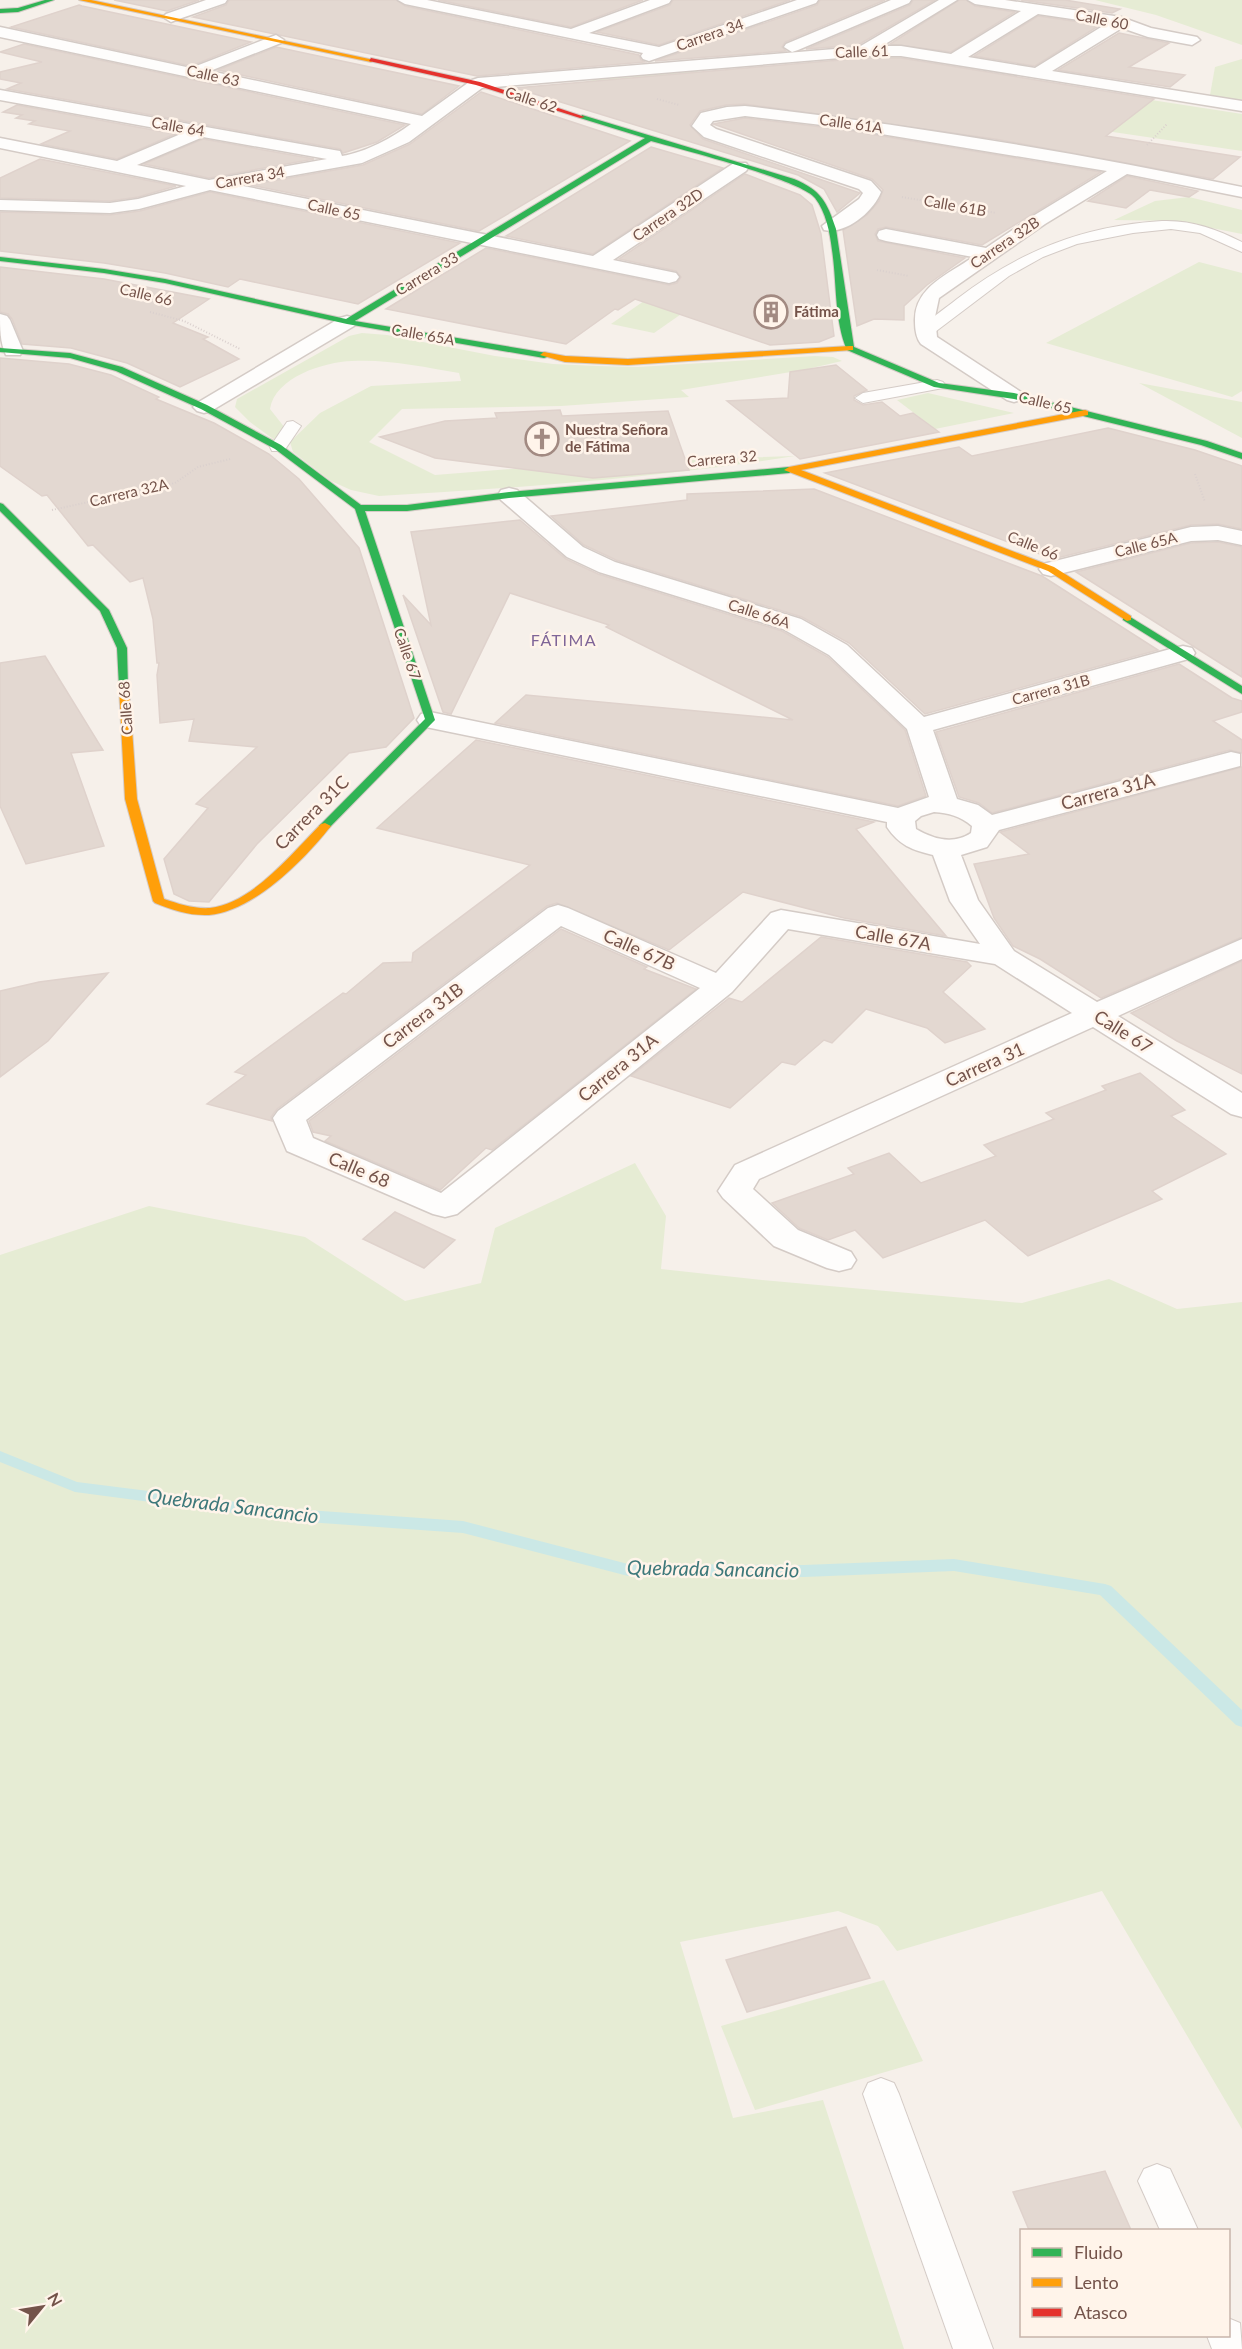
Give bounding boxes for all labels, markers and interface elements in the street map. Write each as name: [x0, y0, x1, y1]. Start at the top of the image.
street label: Calle 60: [1074, 5, 1131, 33]
street label: Carrera 34: [674, 14, 746, 54]
street label: Calle 61: [835, 41, 889, 61]
street label: Calle 63: [185, 61, 241, 89]
street label: Calle 62: [503, 82, 560, 116]
street label: Calle 61A: [818, 110, 885, 136]
street label: Calle 64: [150, 112, 206, 140]
street label: Carrera 34: [214, 162, 286, 192]
street label: Carrera 32D: [629, 184, 706, 244]
street label: Calle 61B: [922, 191, 988, 219]
street label: Calle 65: [306, 195, 362, 223]
street label: Carrera 32B: [966, 212, 1043, 272]
street label: Carrera 33: [392, 247, 461, 299]
street label: Calle 66: [118, 279, 175, 309]
building icon: Fátima: [753, 294, 789, 330]
place label: Fátima: [794, 302, 839, 320]
street label: Calle 65A: [390, 320, 457, 349]
street label: Calle 65: [1017, 387, 1073, 417]
place label: Nuestra Señora de Fátima: [565, 420, 668, 455]
church icon: Nuestra Señora de Fátima: [524, 421, 560, 457]
street label: Carrera 32: [686, 446, 758, 470]
street label: Carrera 32A: [88, 474, 171, 510]
street label: Calle 66: [1005, 527, 1062, 564]
street label: Calle 65A: [1113, 527, 1180, 560]
street label: Calle 66A: [726, 595, 793, 632]
street label: Calle 67: [391, 625, 425, 682]
district label: FÁTIMA: [531, 630, 597, 649]
street label: Carrera 31B: [1010, 670, 1092, 708]
street label: Calle 68: [114, 681, 136, 735]
street label: Carrera 31A: [1058, 768, 1158, 814]
street label: Carrera 31C: [270, 771, 353, 854]
street label: Calle 67A: [854, 920, 934, 955]
street label: Calle 67B: [600, 924, 679, 975]
street label: Carrera 31B: [378, 978, 467, 1053]
street label: Calle 67: [1090, 1005, 1157, 1058]
street label: Carrera 31A: [573, 1028, 662, 1106]
street label: Carrera 31: [942, 1037, 1027, 1091]
street label: Calle 68: [325, 1146, 393, 1192]
water label: Quebrada Sancancio: [146, 1483, 320, 1527]
water label: Quebrada Sancancio: [627, 1554, 799, 1582]
legend: [1020, 2229, 1230, 2337]
text: Fluido: [1074, 2241, 1123, 2263]
text: Lento: [1074, 2271, 1119, 2293]
north arrow: [12, 2277, 72, 2337]
text: N: [44, 2289, 67, 2309]
text: Atasco: [1074, 2301, 1127, 2323]

